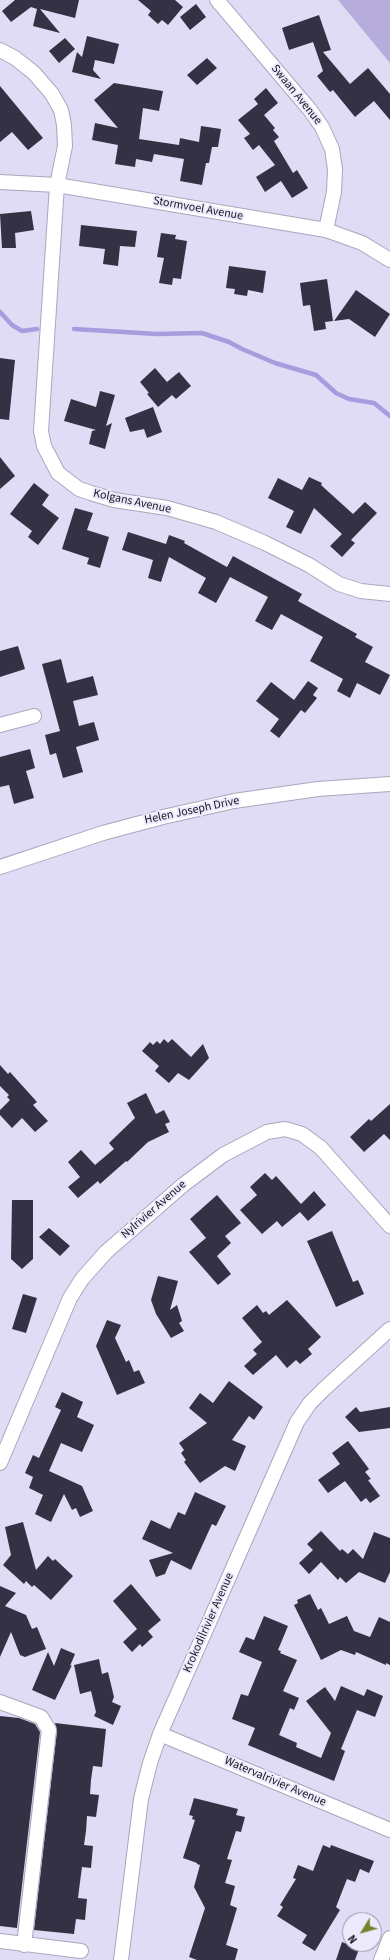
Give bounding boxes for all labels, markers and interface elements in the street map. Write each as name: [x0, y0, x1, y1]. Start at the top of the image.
street label: Swaan Avenue: [267, 62, 325, 128]
street label: Stormvoel Avenue: [152, 194, 244, 224]
street label: Kolgans Avenue: [92, 487, 172, 517]
street label: Helen Joseph Drive: [143, 794, 241, 828]
street label: Nylrivier Avenue: [118, 1178, 190, 1242]
street label: Krokodilrivier Avenue: [181, 1571, 237, 1675]
street label: Watervalrivier Avenue: [222, 1754, 328, 1810]
north arrow: [342, 1912, 382, 1952]
text: N: [345, 1931, 361, 1946]

